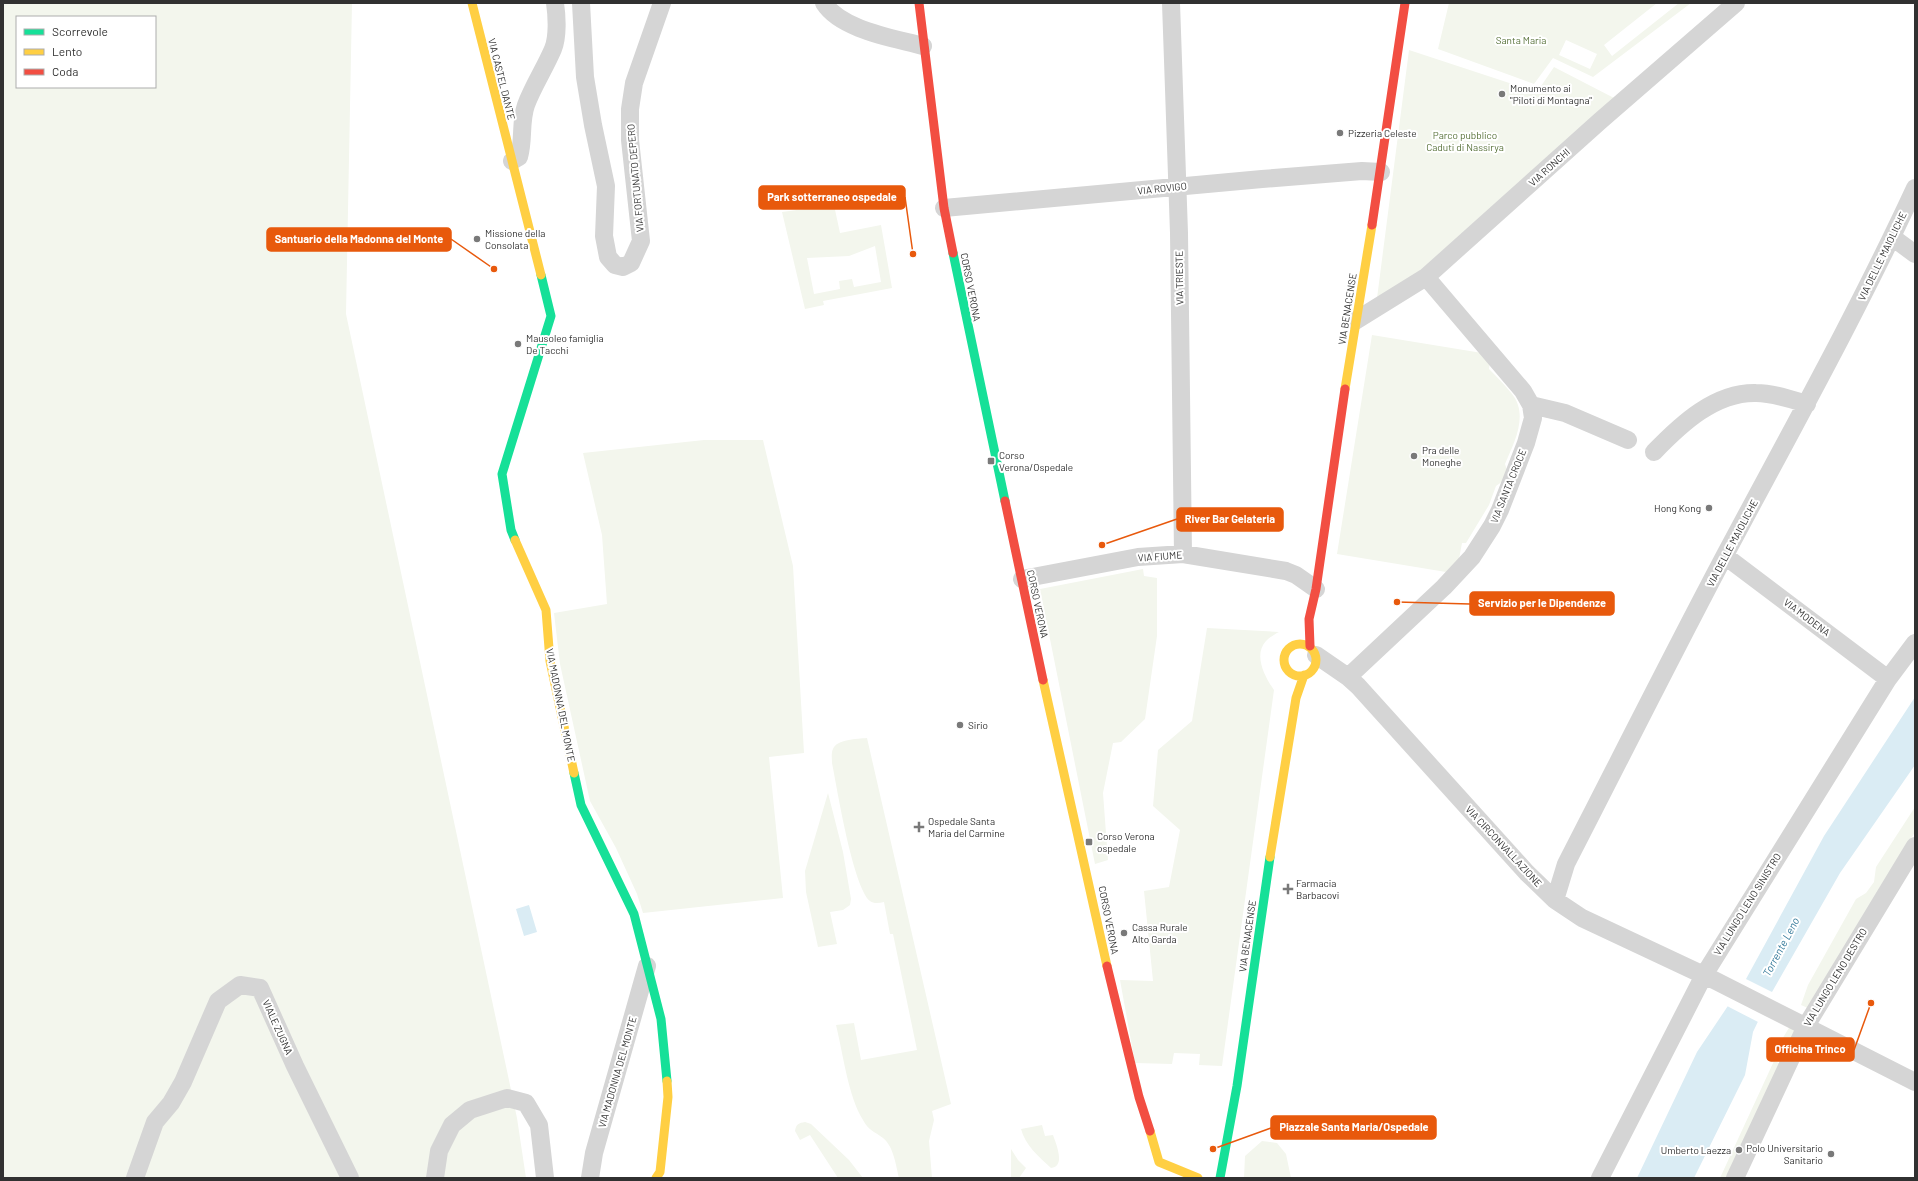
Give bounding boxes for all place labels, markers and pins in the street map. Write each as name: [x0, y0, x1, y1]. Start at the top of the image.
place label: Monumento ai "Piloti di Montagna": [1510, 82, 1592, 106]
marker: Monumento ai "Piloti di Montagna": [1497, 89, 1507, 99]
place label: Pizzeria Celeste: [1348, 127, 1417, 139]
marker: Pizzeria Celeste: [1335, 128, 1345, 138]
callout: Park sotterraneo ospedale: [759, 186, 905, 209]
place label: Missione della Consolata: [485, 227, 545, 251]
callout: Santuario della Madonna del Monte: [267, 228, 451, 251]
marker: Missione della Consolata: [472, 234, 482, 244]
place label: Mausoleo famiglia De Tacchi: [526, 332, 604, 356]
marker: Mausoleo famiglia De Tacchi: [513, 339, 523, 349]
place label: Pra delle Moneghe: [1422, 444, 1461, 468]
place label: Corso Verona/Ospedale: [999, 449, 1073, 473]
marker: Pra delle Moneghe: [1409, 451, 1419, 461]
marker: Corso Verona/Ospedale: [986, 456, 996, 466]
place label: Hong Kong: [1654, 502, 1701, 514]
marker: Hong Kong: [1704, 503, 1714, 513]
callout: River Bar Gelateria: [1177, 508, 1283, 531]
callout: Servizio per le Dipendenze: [1470, 592, 1614, 615]
place label: Sirio: [968, 719, 988, 731]
marker: Sirio: [955, 720, 965, 730]
place label: Ospedale Santa Maria del Carmine: [928, 815, 1005, 839]
marker: Ospedale Santa Maria del Carmine: [913, 821, 925, 833]
place label: Corso Verona ospedale: [1097, 830, 1155, 854]
marker: Corso Verona ospedale: [1084, 837, 1094, 847]
place label: Farmacia Barbacovi: [1296, 877, 1339, 901]
marker: Farmacia Barbacovi: [1283, 884, 1293, 894]
place label: Cassa Rurale Alto Garda: [1132, 921, 1188, 945]
marker: Cassa Rurale Alto Garda: [1119, 928, 1129, 938]
callout: Officina Trinco: [1767, 1038, 1854, 1061]
callout: Piazzale Santa Maria/Ospedale: [1271, 1116, 1436, 1139]
place label: Polo Universitario Sanitario: [1746, 1142, 1823, 1166]
place label: Umberto Laezza: [1661, 1144, 1731, 1156]
marker: Umberto Laezza: [1734, 1145, 1744, 1155]
marker: Polo Universitario Sanitario: [1826, 1149, 1836, 1159]

